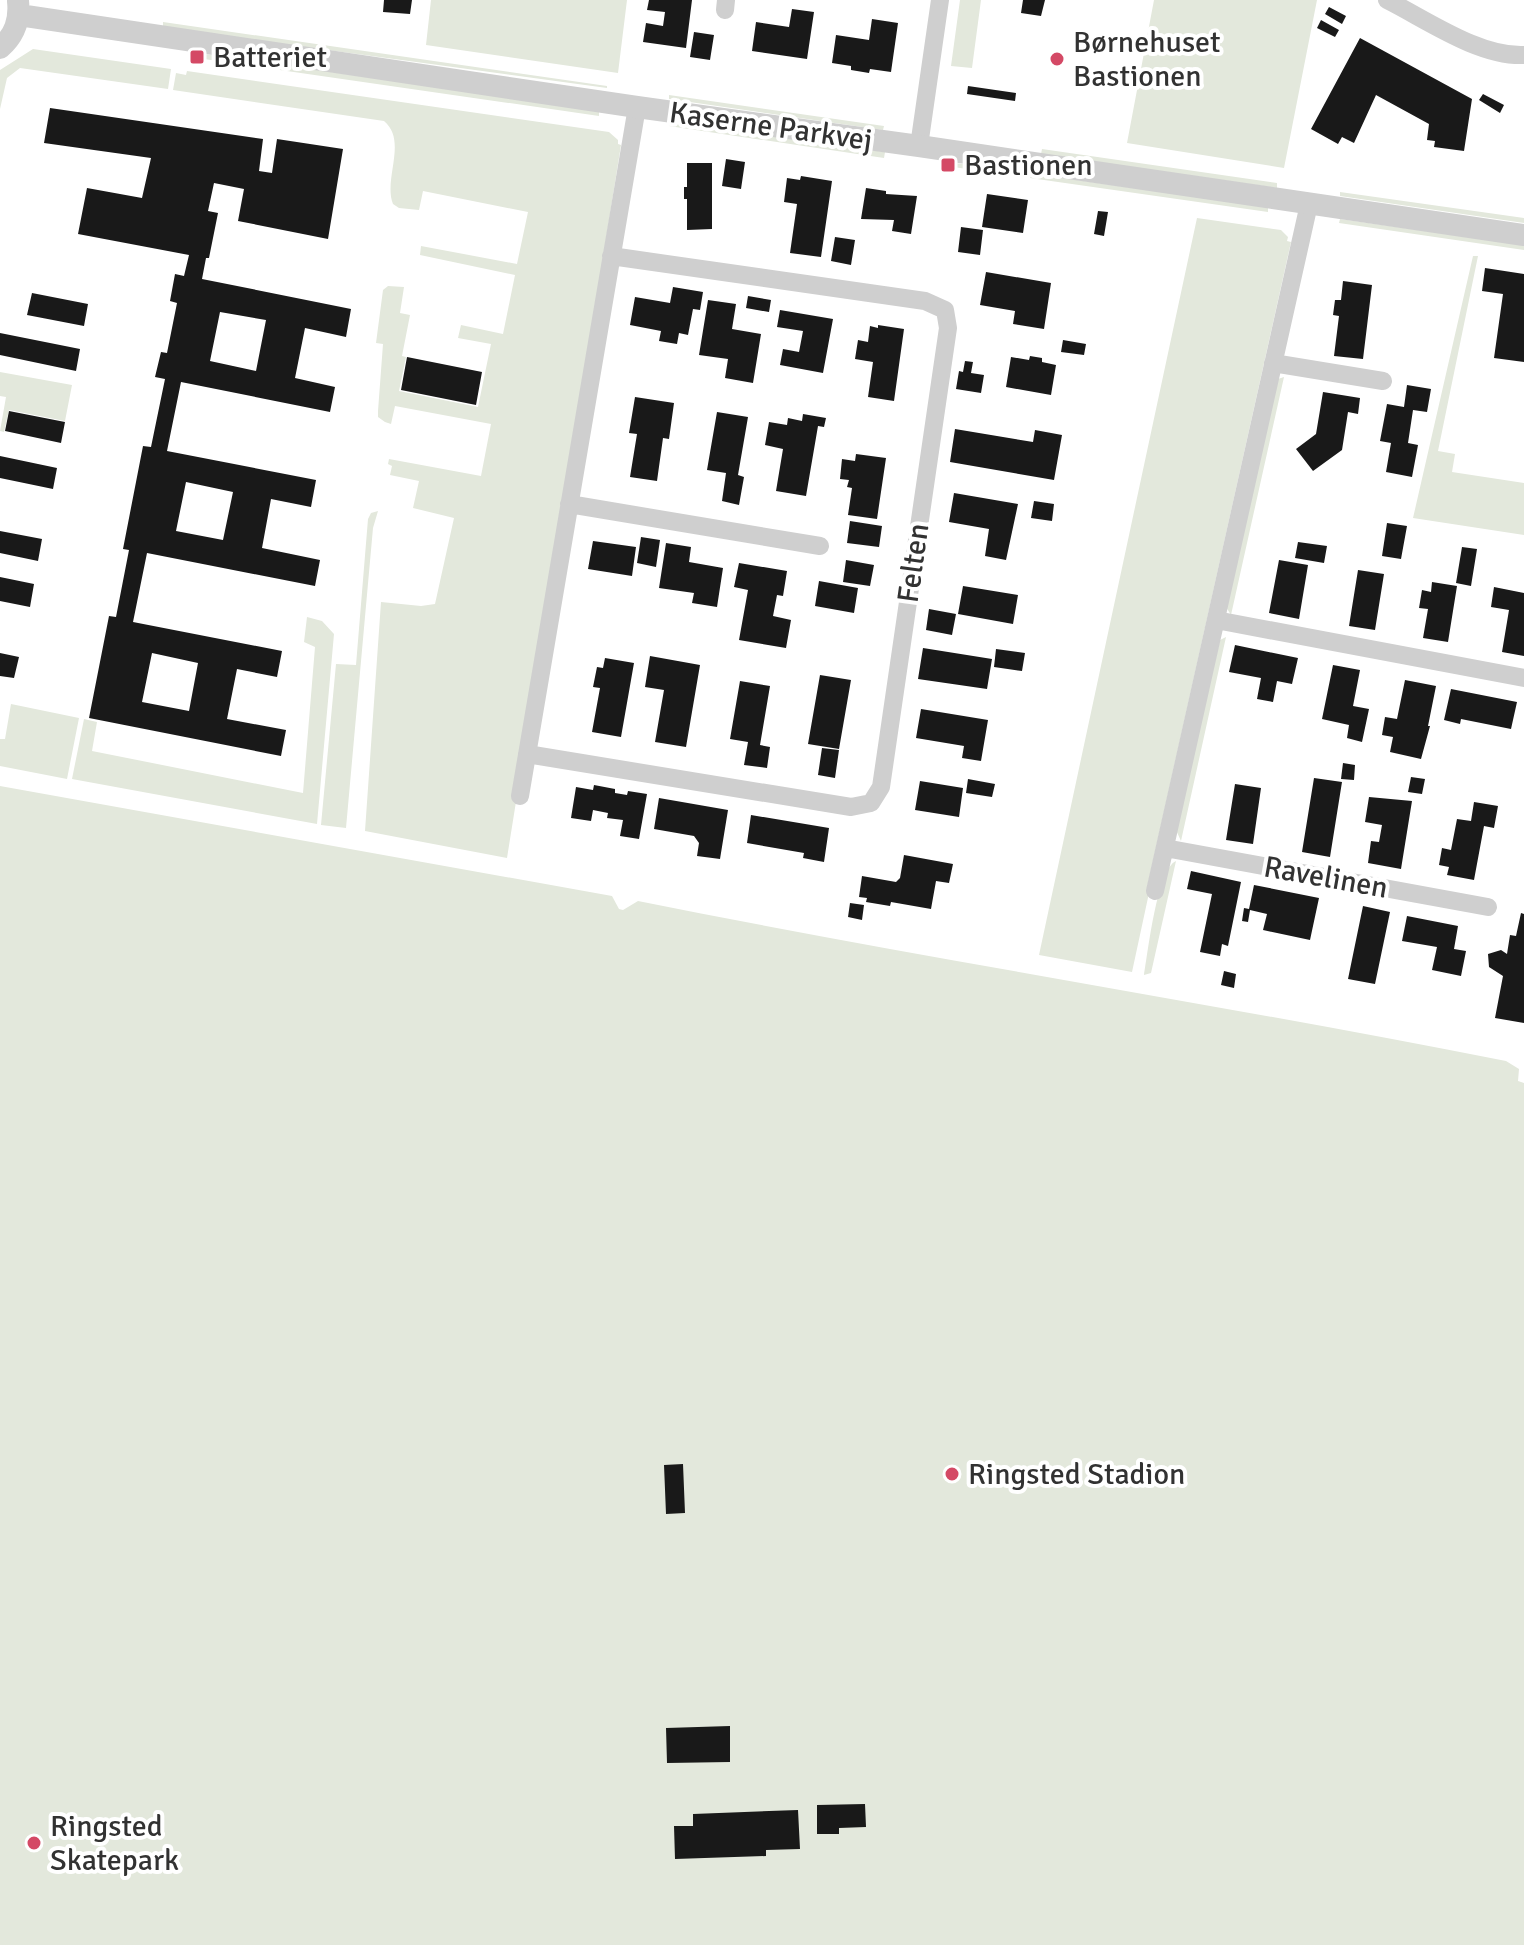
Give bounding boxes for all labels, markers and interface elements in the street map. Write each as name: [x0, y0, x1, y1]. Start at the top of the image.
place label: Børnehuset Bastionen: [1073, 24, 1221, 95]
place label: Batteriet: [213, 39, 327, 76]
marker: Batteriet: [188, 48, 206, 66]
marker: Børnehuset Bastionen: [1048, 50, 1066, 68]
street label: Kaserne Parkvej: [667, 94, 875, 159]
place label: Bastionen: [964, 147, 1093, 184]
marker: Bastionen: [939, 156, 957, 174]
street label: Felten: [890, 521, 937, 605]
street label: Ravelinen: [1261, 848, 1391, 907]
place label: Ringsted Stadion: [968, 1456, 1185, 1493]
marker: Ringsted Stadion: [943, 1465, 961, 1483]
place label: Ringsted Skatepark: [50, 1808, 179, 1879]
marker: Ringsted Skatepark: [25, 1834, 43, 1852]

